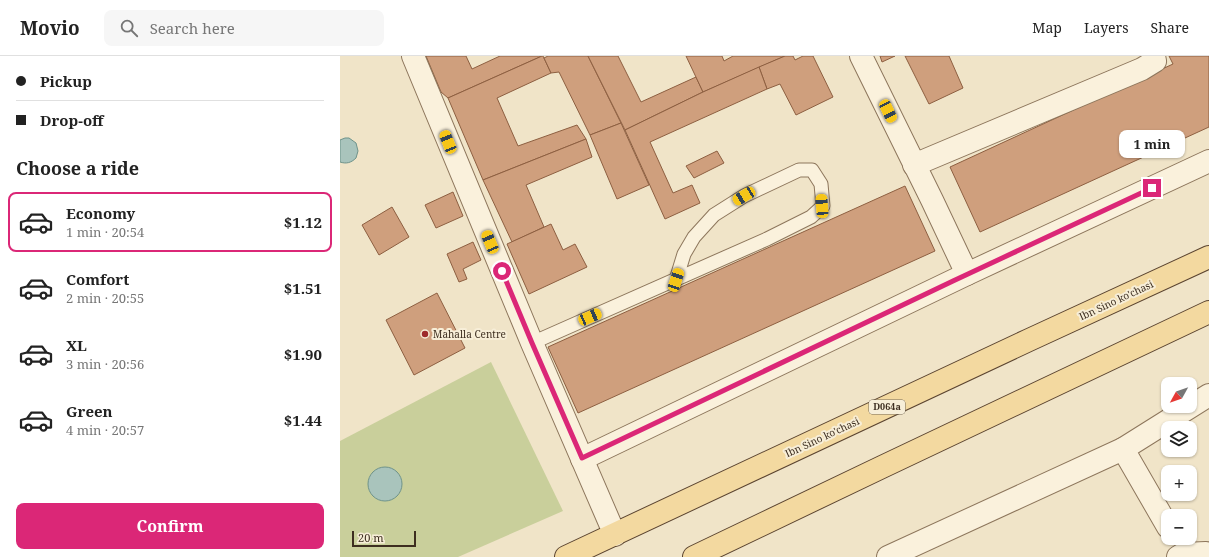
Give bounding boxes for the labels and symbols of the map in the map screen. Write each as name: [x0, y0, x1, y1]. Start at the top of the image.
car: [877, 98, 899, 124]
car: [438, 129, 458, 155]
callout: 1 min: [1119, 130, 1185, 158]
route end: [1143, 179, 1161, 197]
car: [731, 185, 757, 207]
car: [815, 194, 829, 218]
car: [480, 229, 500, 255]
route start: [493, 262, 511, 280]
car: [667, 267, 685, 293]
street label: Ibn Sino ko'chasi: [1077, 276, 1156, 323]
car: [577, 307, 603, 327]
place label: Mahalla Centre: [433, 327, 506, 341]
marker: Mahalla Centre: [420, 329, 430, 339]
north arrow: [1161, 377, 1197, 413]
road number: D064a: [869, 400, 905, 414]
street label: Ibn Sino ko'chasi: [783, 413, 862, 460]
scale bar: [352, 529, 416, 548]

